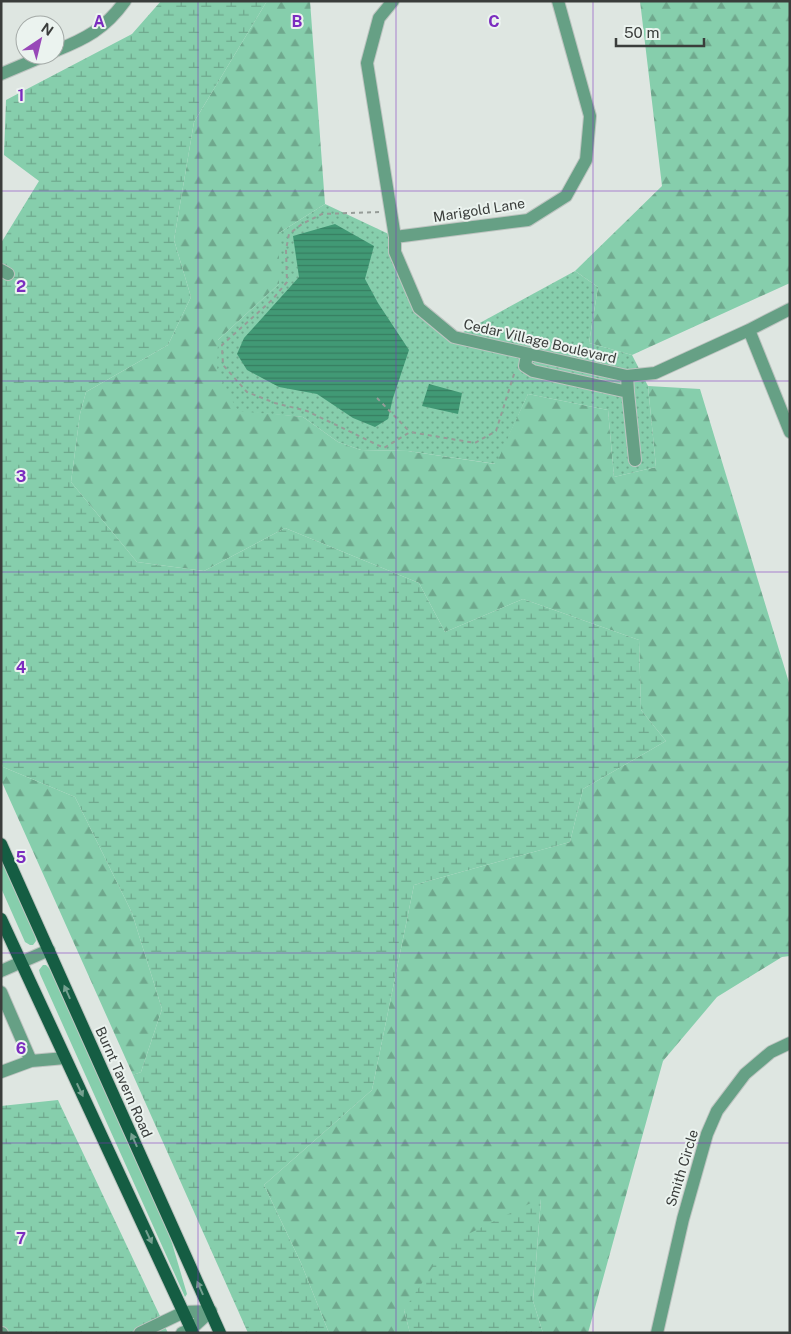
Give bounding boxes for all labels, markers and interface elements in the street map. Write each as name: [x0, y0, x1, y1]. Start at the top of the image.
text: A: [93, 12, 105, 31]
text: B: [292, 12, 303, 31]
text: C: [488, 12, 500, 31]
north arrow: [15, 15, 65, 65]
scale bar: [616, 15, 704, 47]
text: N: [38, 20, 57, 39]
text: 50 m: [624, 24, 659, 41]
text: 1: [18, 86, 24, 105]
street label: Marigold Lane: [432, 195, 526, 225]
text: 2: [16, 277, 26, 296]
street label: Cedar Village Boulevard: [462, 316, 618, 366]
text: 3: [16, 467, 26, 486]
text: 4: [16, 658, 27, 677]
text: 5: [16, 848, 27, 867]
one-way arrow: [63, 985, 71, 999]
street label: Burnt Tavern Road: [92, 1024, 156, 1140]
text: 6: [16, 1039, 26, 1058]
one-way arrow: [77, 1083, 85, 1097]
street label: Smith Circle: [663, 1127, 701, 1208]
one-way arrow: [129, 1133, 137, 1147]
text: 7: [16, 1229, 26, 1248]
one-way arrow: [146, 1230, 154, 1244]
one-way arrow: [196, 1281, 204, 1295]

